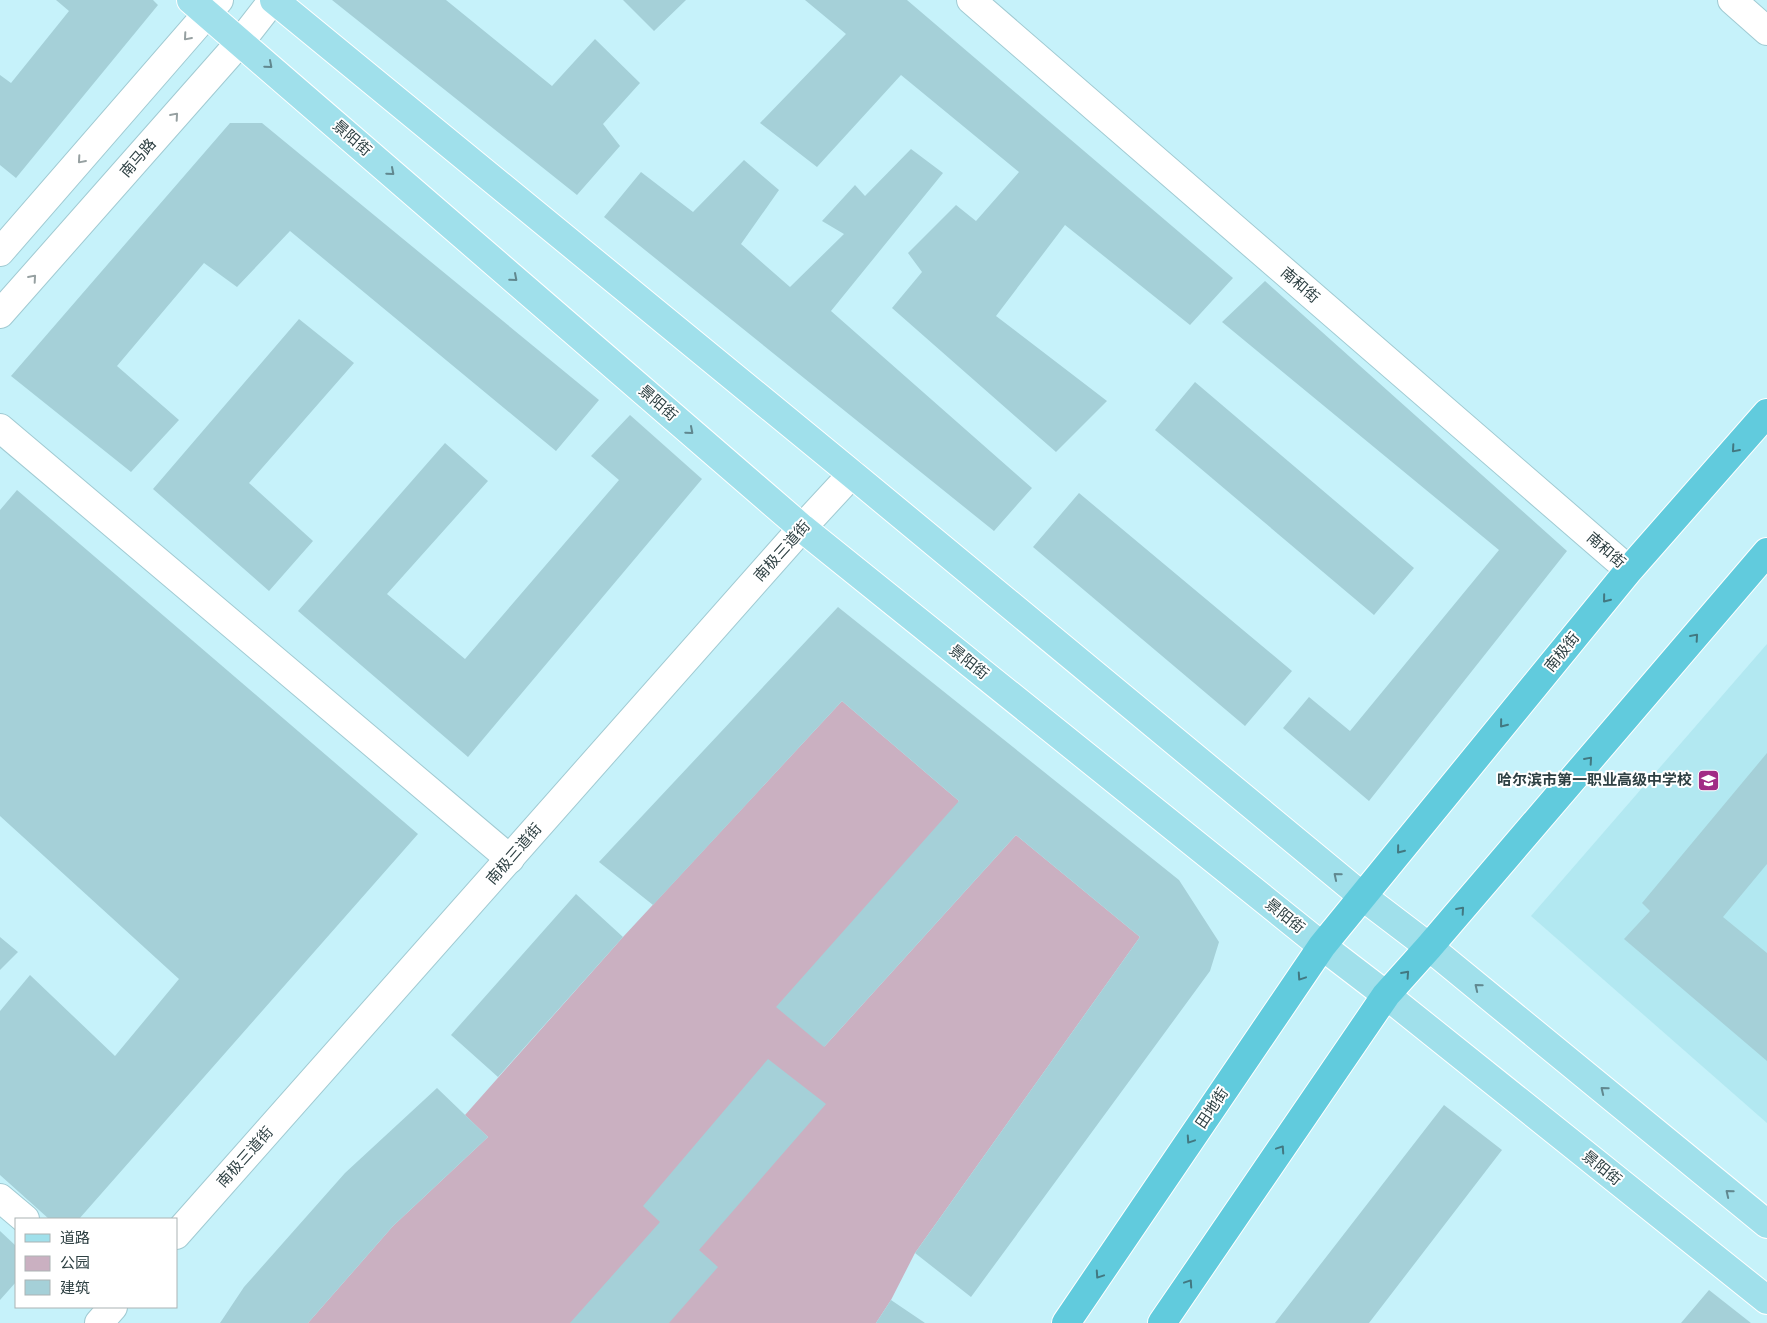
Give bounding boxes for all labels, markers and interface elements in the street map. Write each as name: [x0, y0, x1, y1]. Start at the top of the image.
one-way arrow: [184, 31, 193, 40]
one-way arrow: [263, 60, 272, 69]
one-way arrow: [169, 113, 178, 122]
street label: 景阳街: [329, 116, 375, 160]
street label: 南马路: [116, 135, 160, 181]
one-way arrow: [77, 154, 86, 163]
one-way arrow: [386, 166, 395, 175]
street label: 南和街: [1277, 263, 1323, 307]
one-way arrow: [508, 273, 517, 281]
one-way arrow: [27, 274, 36, 283]
street label: 景阳街: [635, 381, 681, 425]
one-way arrow: [684, 425, 693, 434]
one-way arrow: [1732, 444, 1741, 453]
street label: 南极三道街: [750, 517, 814, 585]
street label: 南和街: [1583, 528, 1629, 572]
one-way arrow: [1602, 593, 1611, 602]
street label: 南极街: [1541, 629, 1583, 675]
one-way arrow: [1689, 633, 1698, 642]
street label: 景阳街: [946, 641, 992, 683]
one-way arrow: [1499, 719, 1508, 728]
one-way arrow: [1584, 757, 1592, 766]
school or university icon: 哈尔滨市第一职业高级中学校: [1696, 768, 1720, 792]
place label: 哈尔滨市第一职业高级中学校: [1497, 771, 1692, 789]
street label: 南极三道街: [483, 820, 545, 888]
one-way arrow: [1397, 844, 1405, 853]
one-way arrow: [1334, 873, 1343, 881]
street label: 景阳街: [1262, 895, 1308, 937]
one-way arrow: [1455, 907, 1464, 916]
one-way arrow: [1400, 970, 1409, 979]
one-way arrow: [1298, 971, 1307, 981]
one-way arrow: [1475, 985, 1484, 993]
street label: 田地街: [1192, 1084, 1232, 1132]
one-way arrow: [1600, 1087, 1609, 1096]
street label: 南极三道街: [213, 1123, 277, 1191]
one-way arrow: [1187, 1135, 1196, 1144]
one-way arrow: [1275, 1145, 1284, 1154]
street label: 景阳街: [1579, 1147, 1625, 1189]
one-way arrow: [1726, 1190, 1735, 1199]
legend: [15, 1218, 178, 1308]
text: 道路: [60, 1229, 90, 1247]
text: 公园: [60, 1254, 90, 1272]
one-way arrow: [1095, 1270, 1105, 1279]
text: 建筑: [60, 1279, 90, 1297]
one-way arrow: [1183, 1279, 1193, 1288]

